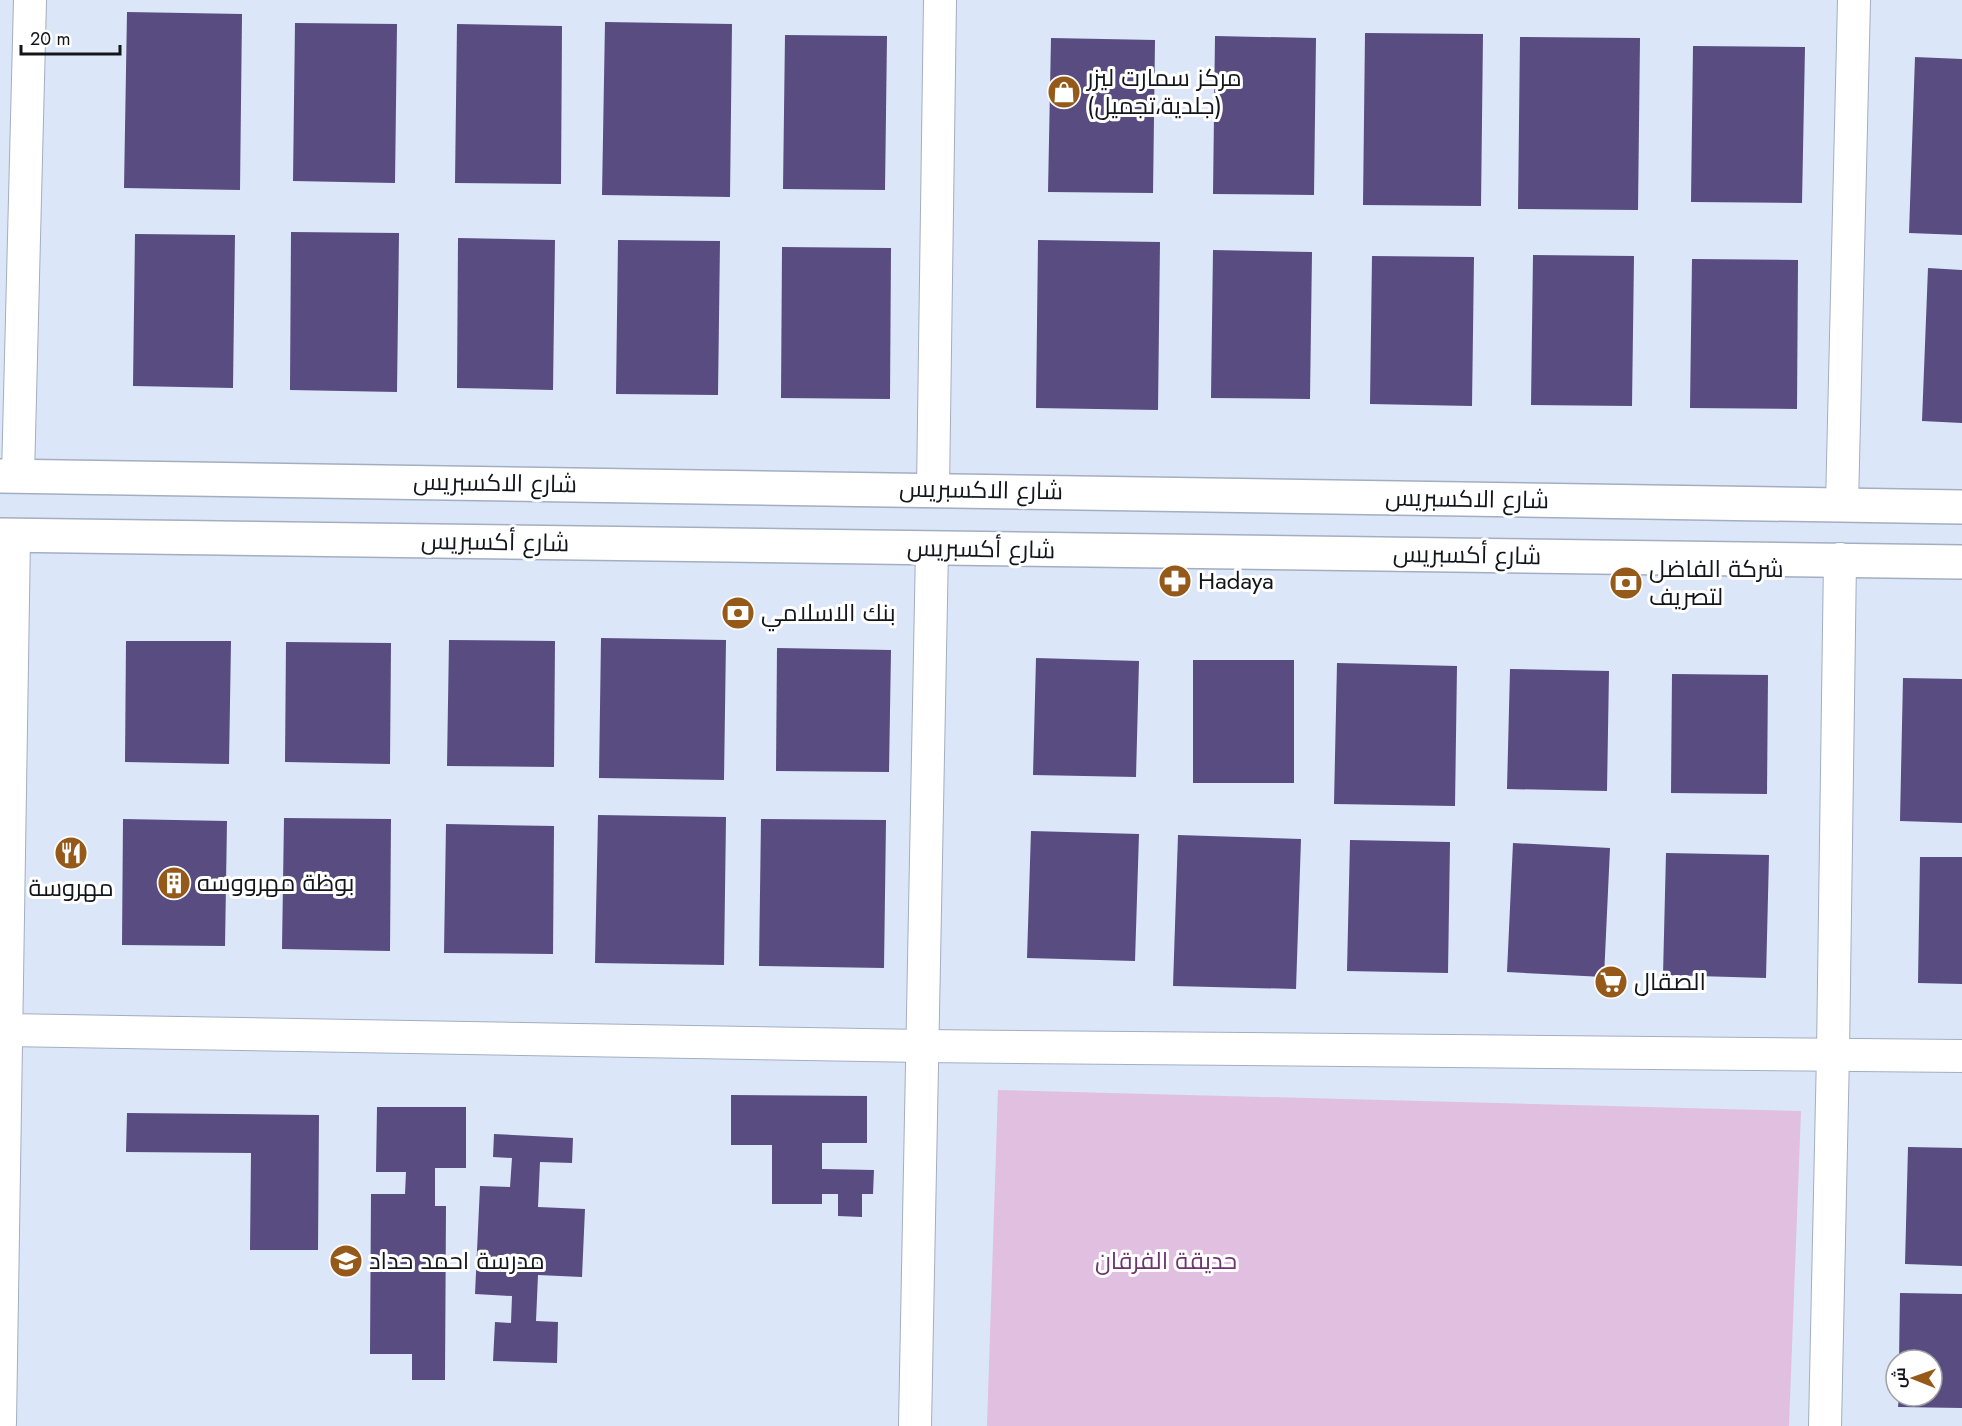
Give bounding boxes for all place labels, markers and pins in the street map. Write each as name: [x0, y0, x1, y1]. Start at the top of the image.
place label: مركز سمارت ليزر (جلدية،تجميل): [1085, 60, 1242, 123]
shop icon: مركز سمارت ليزر (جلدية،تجميل): [1046, 74, 1082, 110]
place label: شركة الفاضل لتصريف: [1649, 551, 1784, 614]
pharmacy icon: Hadaya: [1157, 563, 1193, 599]
place label: Hadaya: [1198, 563, 1274, 598]
bank icon: شركة الفاضل لتصريف: [1608, 565, 1644, 601]
bank icon: بنك الاسلامي: [720, 595, 756, 631]
place label: بنك الاسلامي: [761, 595, 896, 632]
restaurant icon: مهروسة: [53, 835, 89, 871]
building icon: بوظة مهرووسه: [156, 865, 192, 901]
place label: بوظة مهرووسه: [197, 865, 355, 900]
place label: مهروسة: [28, 870, 114, 905]
supermarket icon: الصقال: [1593, 964, 1629, 1000]
place label: الصقال: [1634, 964, 1706, 999]
school or university icon: مدرسة احمد حداد: [328, 1243, 364, 1279]
place label: مدرسة احمد حداد: [369, 1243, 545, 1278]

